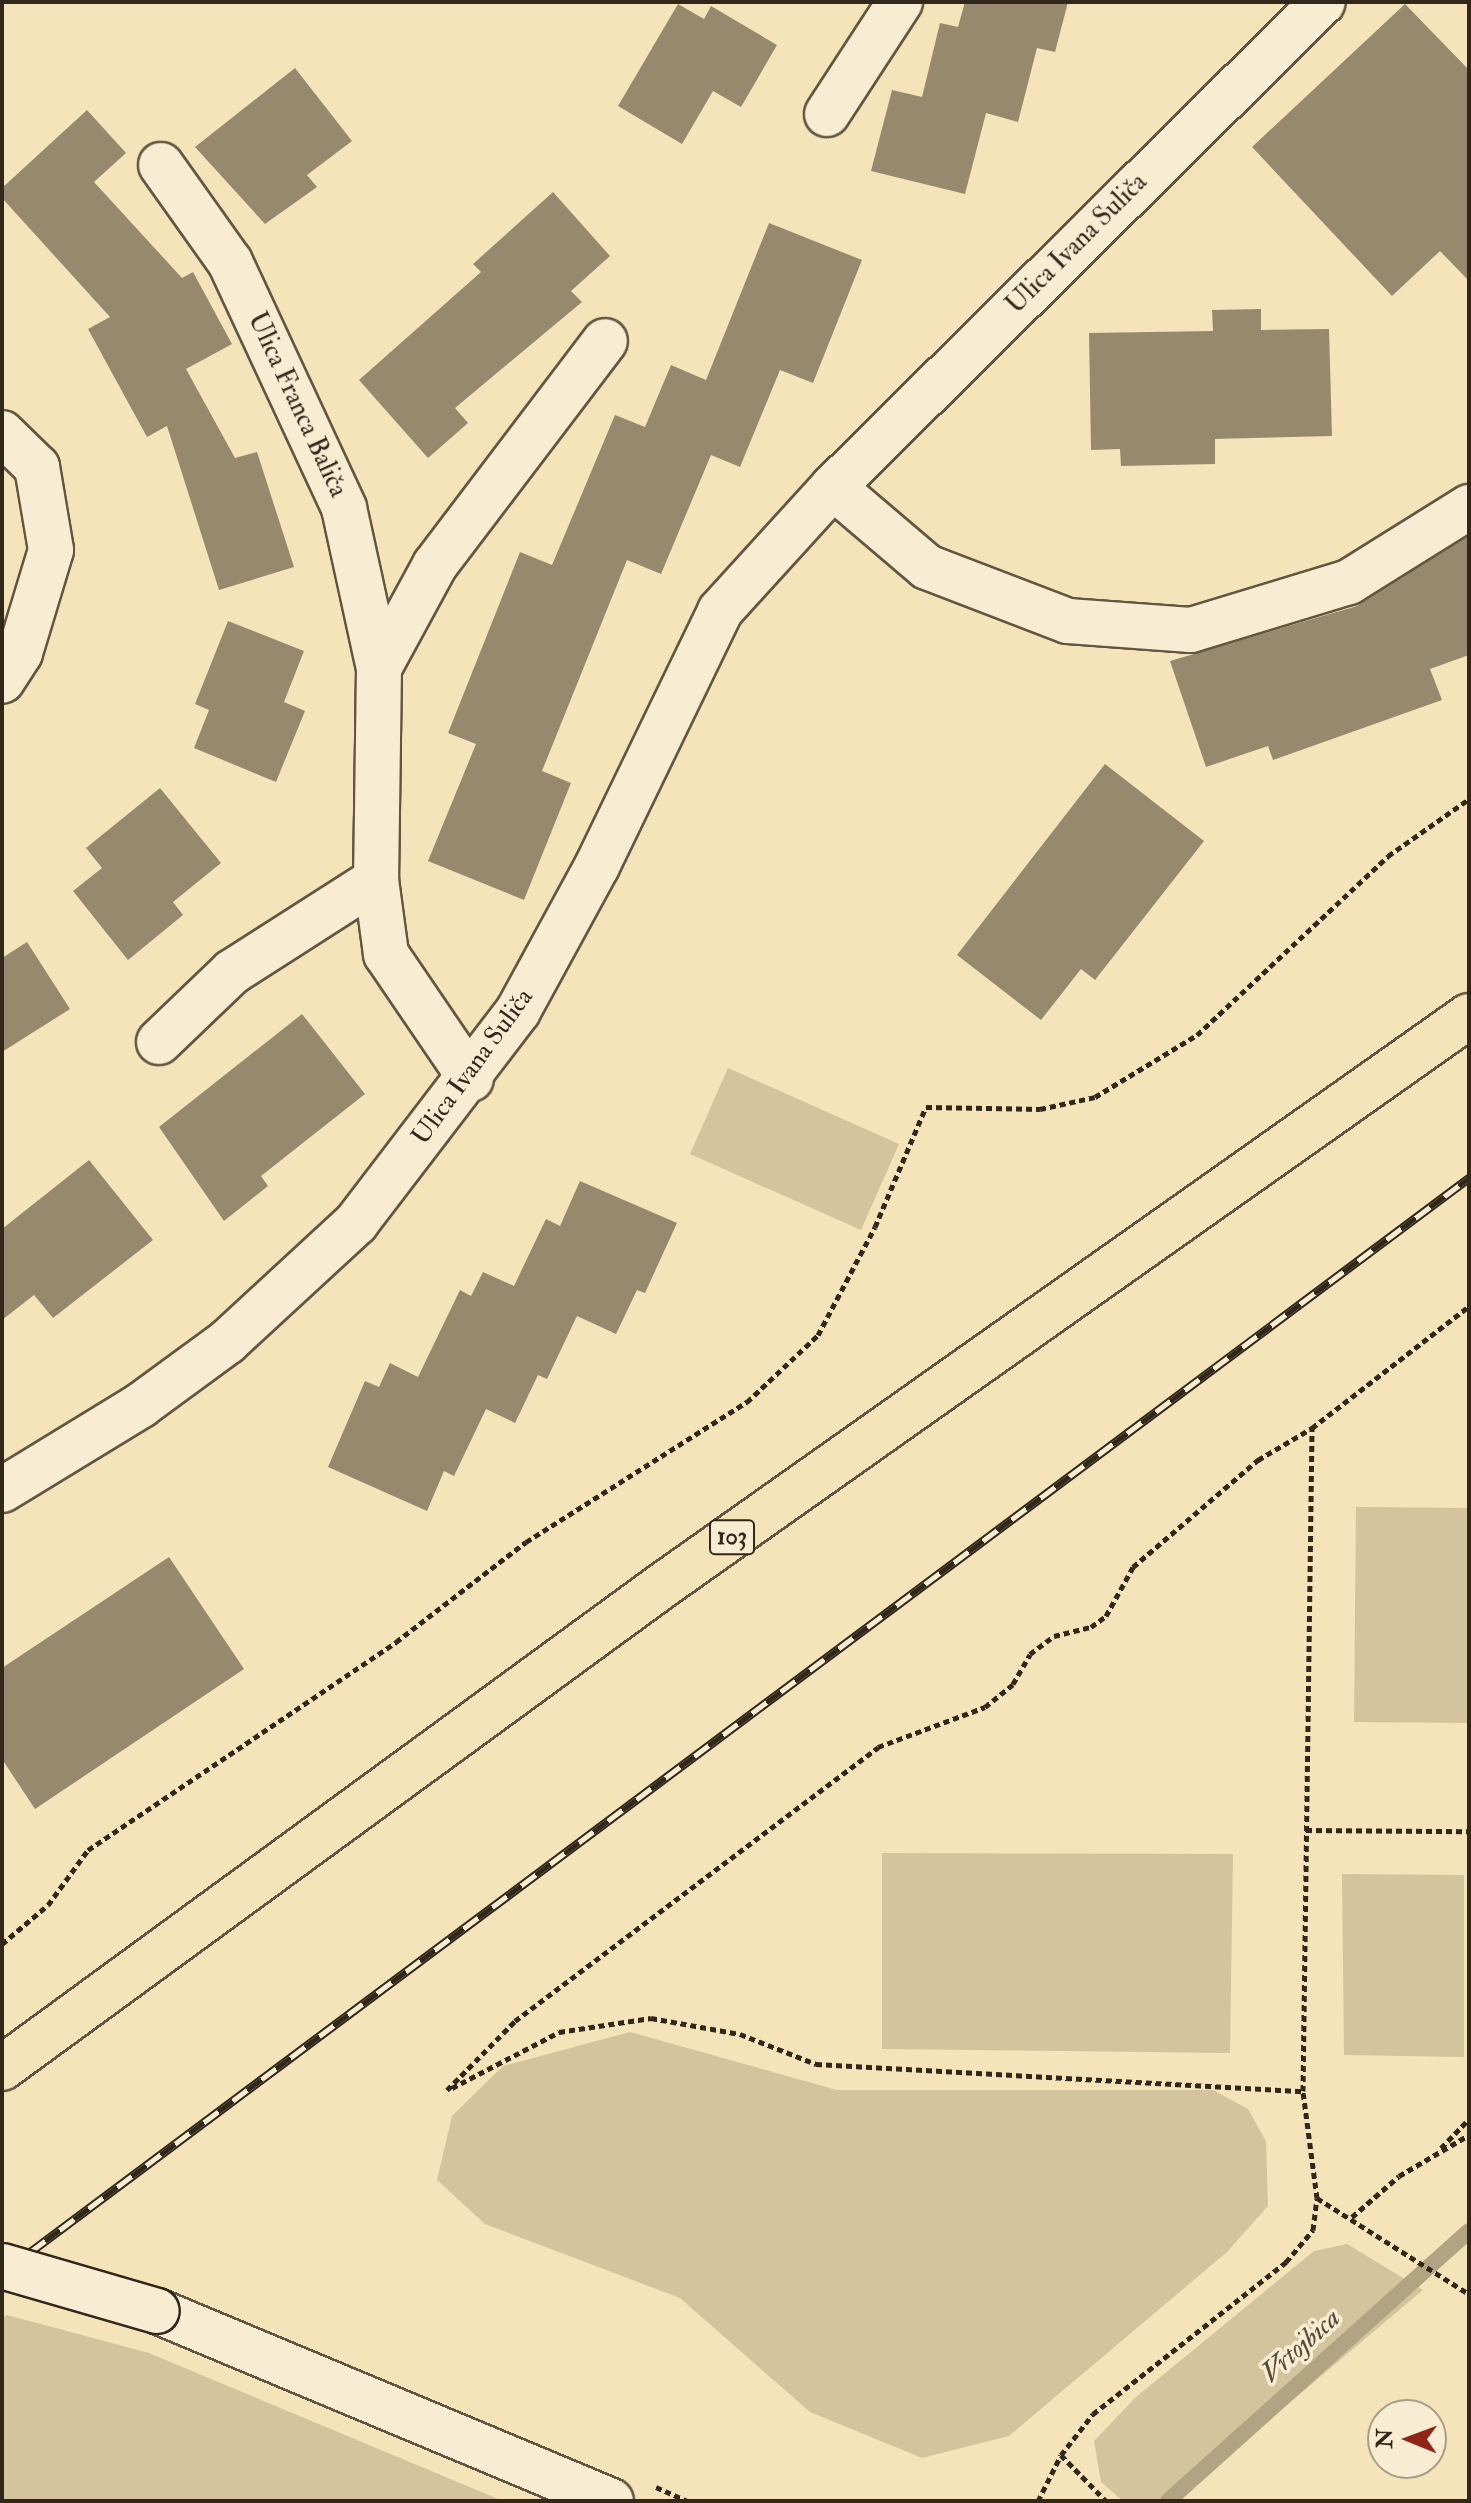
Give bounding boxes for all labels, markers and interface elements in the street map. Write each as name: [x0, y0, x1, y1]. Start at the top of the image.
street label: Ulica Ivana Suliča: [1000, 167, 1154, 321]
street label: Ulica Franca Baliča: [241, 308, 353, 502]
street label: Ulica Ivana Suliča: [406, 983, 540, 1151]
road number: 103: [708, 1517, 756, 1557]
water label: Vrtojbica: [1254, 2302, 1348, 2390]
north arrow: [1367, 2399, 1447, 2479]
text: N: [1371, 2429, 1399, 2449]

